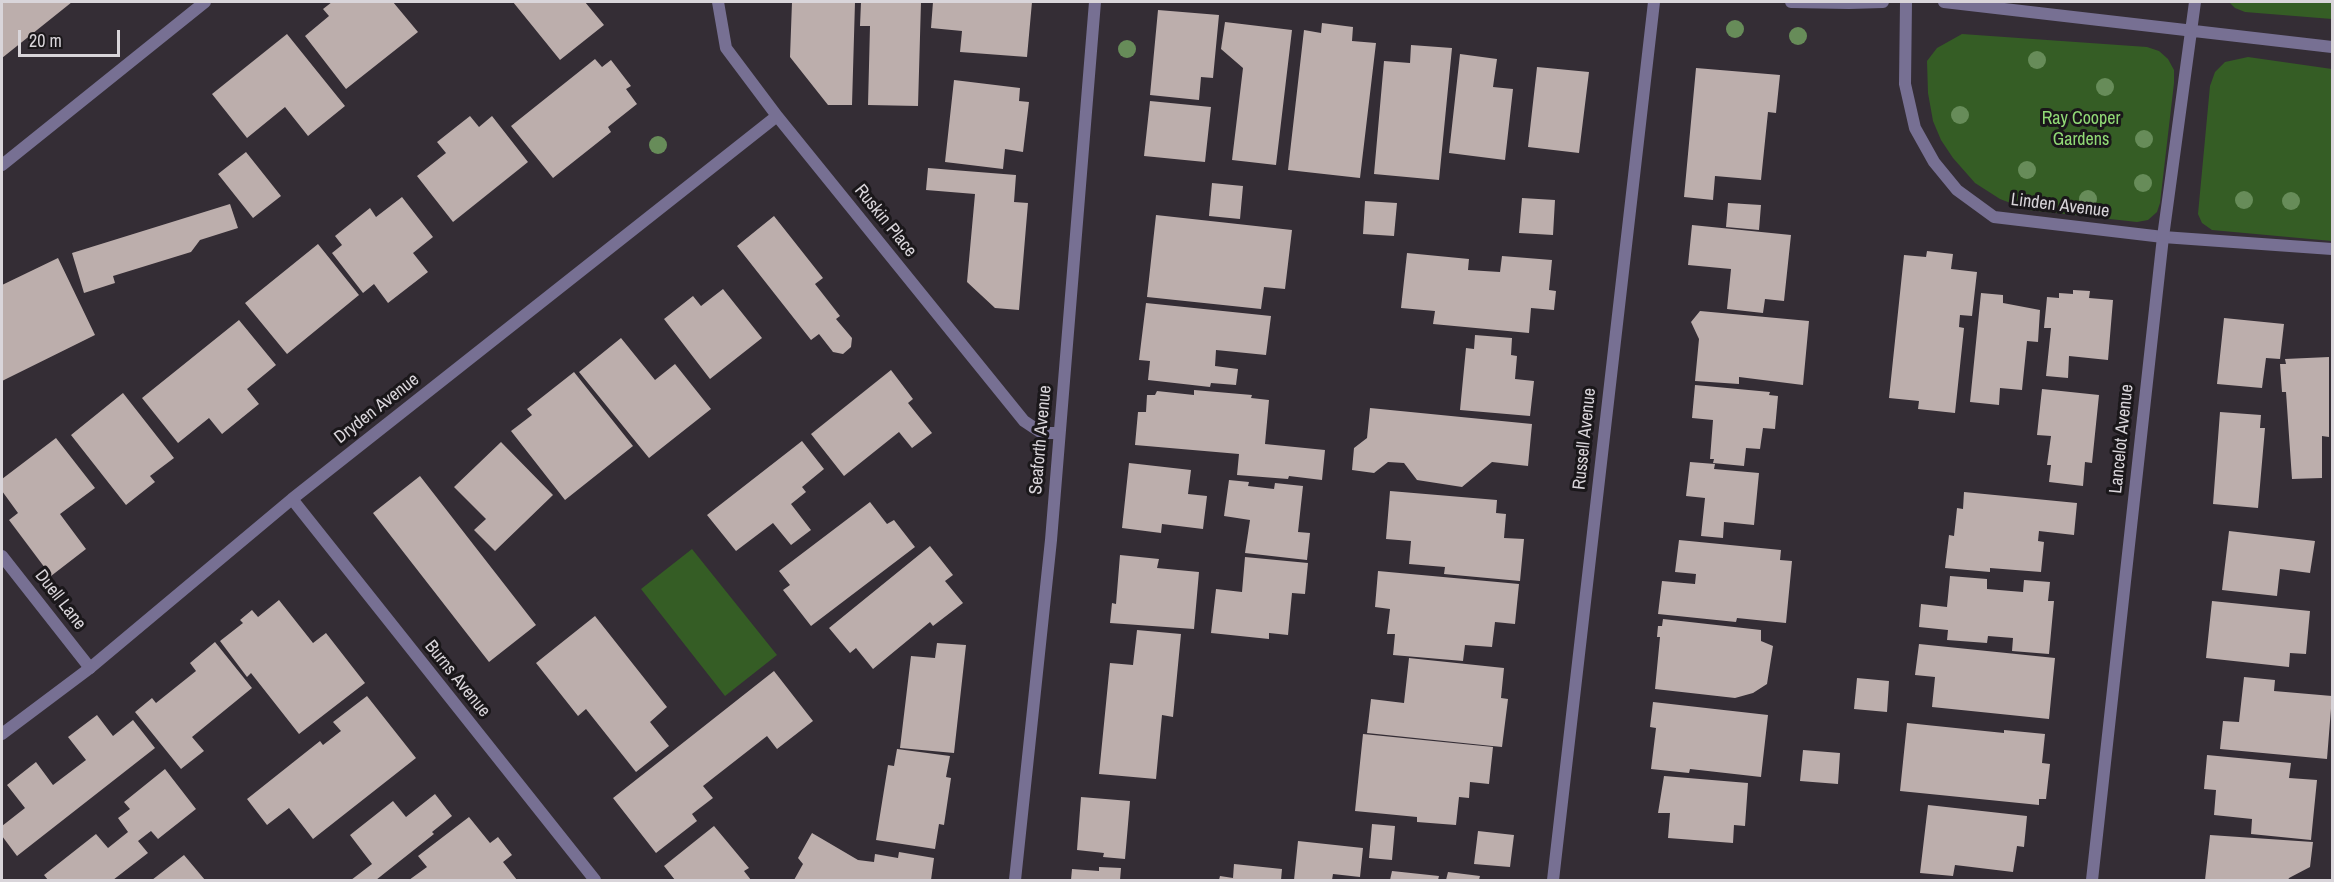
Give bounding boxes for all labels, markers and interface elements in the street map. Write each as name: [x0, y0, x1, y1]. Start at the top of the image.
scale bar: [21, 18, 123, 56]
text: 20 m: [29, 28, 62, 53]
park label: Ray Cooper Gardens: [2042, 108, 2120, 150]
street label: Ruskin Place: [849, 180, 921, 262]
street label: Linden Avenue: [2010, 189, 2110, 223]
street label: Dryden Avenue: [330, 369, 424, 449]
street label: Lancelot Avenue: [2106, 383, 2138, 495]
street label: Seaforth Avenue: [1025, 384, 1057, 496]
street label: Russell Avenue: [1569, 387, 1601, 491]
street label: Duell Lane: [30, 566, 90, 634]
street label: Burns Avenue: [420, 636, 494, 722]

